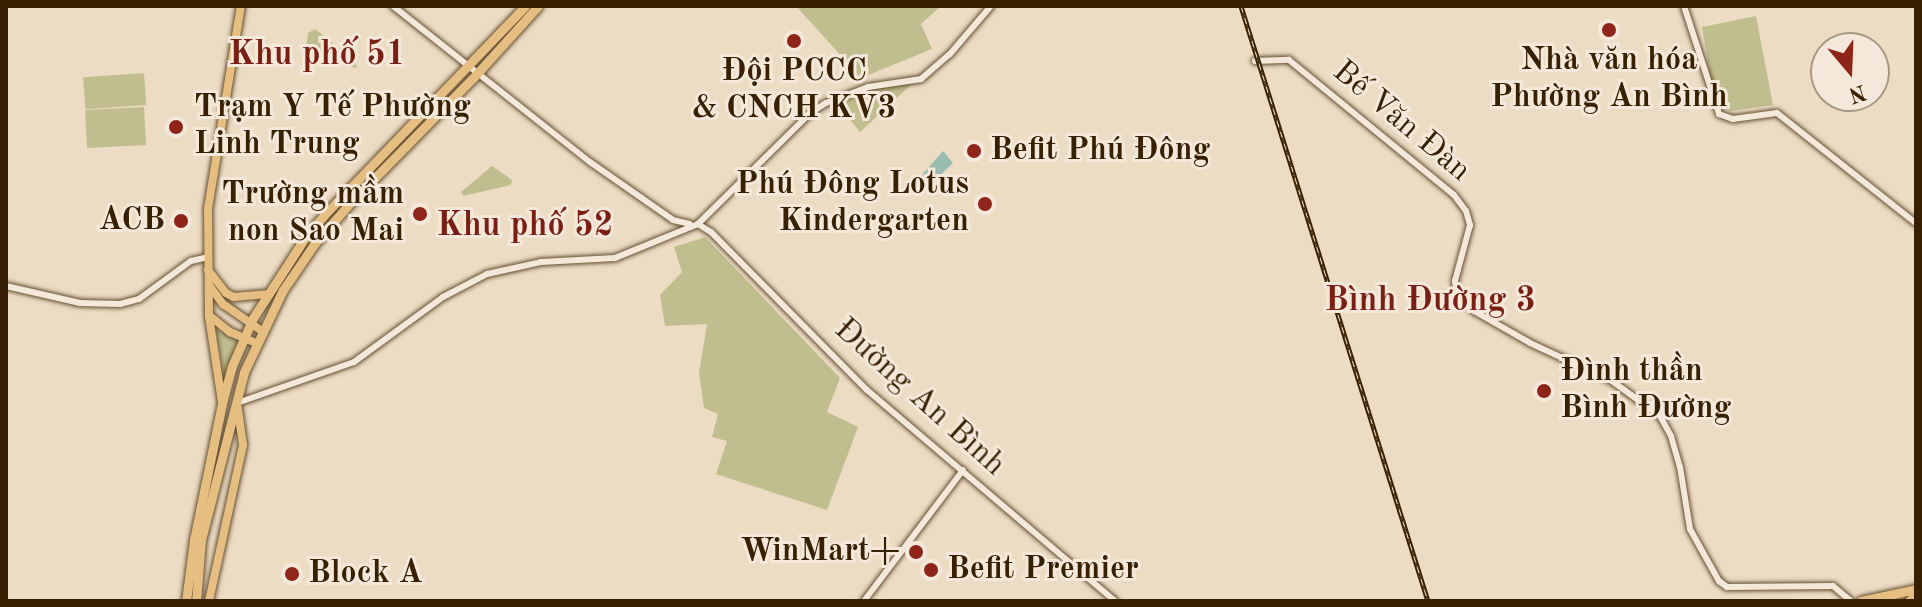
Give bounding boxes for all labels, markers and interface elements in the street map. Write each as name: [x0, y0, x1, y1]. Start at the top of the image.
marker: Nhà văn hóa Phường An Bình: [1600, 21, 1618, 39]
marker: Đội PCCC & CNCH KV3: [785, 32, 803, 50]
north arrow: [1810, 32, 1890, 112]
district label: Khu phố 51: [228, 36, 406, 76]
place label: Nhà văn hóa Phường An Bình: [1490, 43, 1728, 118]
street label: Bế Văn Đàn: [1324, 53, 1478, 191]
place label: Đội PCCC & CNCH KV3: [692, 54, 896, 129]
text: N: [1846, 80, 1869, 106]
place label: Trạm Y Tế Phường Linh Trung: [194, 90, 471, 165]
marker: Trạm Y Tế Phường Linh Trung: [165, 116, 187, 138]
place label: Befit Phú Đông: [990, 132, 1210, 170]
marker: Befit Phú Đông: [965, 142, 983, 160]
place label: Phú Đông Lotus Kindergarten: [736, 167, 969, 242]
place label: Trường mầm non Sao Mai: [222, 177, 404, 252]
marker: Phú Đông Lotus Kindergarten: [976, 195, 994, 213]
place label: ACB: [99, 202, 165, 240]
marker: Trường mầm non Sao Mai: [411, 205, 429, 223]
district label: Khu phố 52: [436, 207, 614, 247]
marker: ACB: [172, 212, 190, 230]
district label: Bình Đường 3: [1324, 282, 1536, 322]
street label: Đường An Bình: [825, 311, 1013, 485]
place label: Đình thần Bình Đường: [1560, 354, 1731, 429]
marker: Đình thần Bình Đường: [1535, 382, 1553, 400]
place label: WinMart+: [740, 533, 900, 571]
marker: WinMart+: [907, 543, 925, 561]
place label: Befit Premier: [947, 551, 1139, 589]
place label: Block A: [308, 555, 423, 593]
marker: Befit Premier: [922, 561, 940, 579]
marker: Block A: [283, 565, 301, 583]

